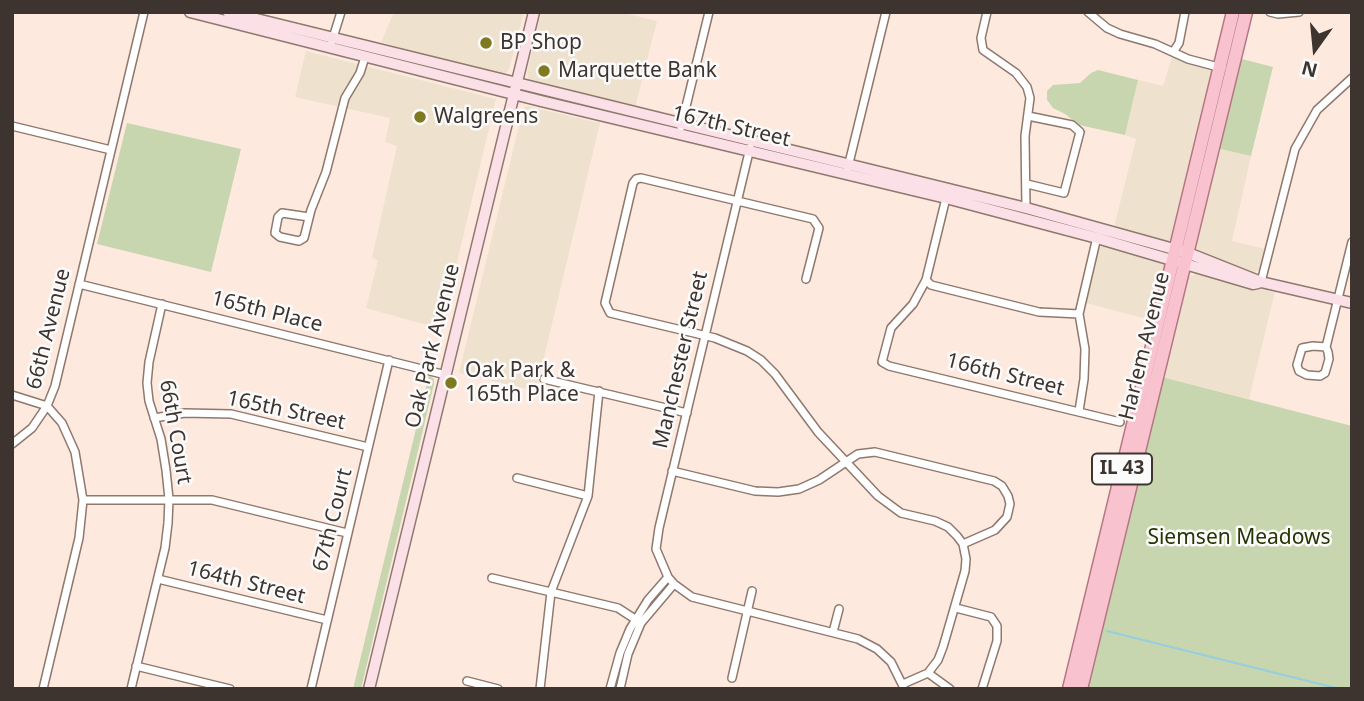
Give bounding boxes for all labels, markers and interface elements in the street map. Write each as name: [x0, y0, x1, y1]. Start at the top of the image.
north arrow: [1280, 14, 1350, 84]
place label: BP Shop: [500, 30, 582, 56]
marker: BP Shop: [478, 35, 494, 51]
text: N: [1299, 55, 1320, 84]
place label: Marquette Bank: [558, 58, 717, 84]
marker: Marquette Bank: [536, 63, 552, 79]
street label: 167th Street: [669, 101, 793, 153]
place label: Walgreens: [434, 104, 538, 130]
marker: Walgreens: [412, 109, 428, 125]
street label: Oak Park Avenue: [400, 261, 466, 431]
street label: 66th Avenue: [22, 266, 76, 392]
street label: Manchester Street: [648, 269, 714, 451]
street label: Harlem Avenue: [1114, 269, 1176, 423]
street label: 165th Place: [209, 286, 325, 338]
street label: 166th Street: [943, 348, 1067, 402]
place label: Oak Park & 165th Place: [465, 358, 579, 408]
marker: Oak Park & 165th Place: [443, 375, 459, 391]
street label: 66th Court: [153, 378, 197, 486]
street label: 165th Street: [224, 386, 348, 436]
road number: IL 43: [1092, 454, 1152, 484]
street label: 67th Court: [308, 466, 358, 574]
park label: Siemsen Meadows: [1147, 525, 1331, 551]
street label: 164th Street: [184, 556, 308, 610]

